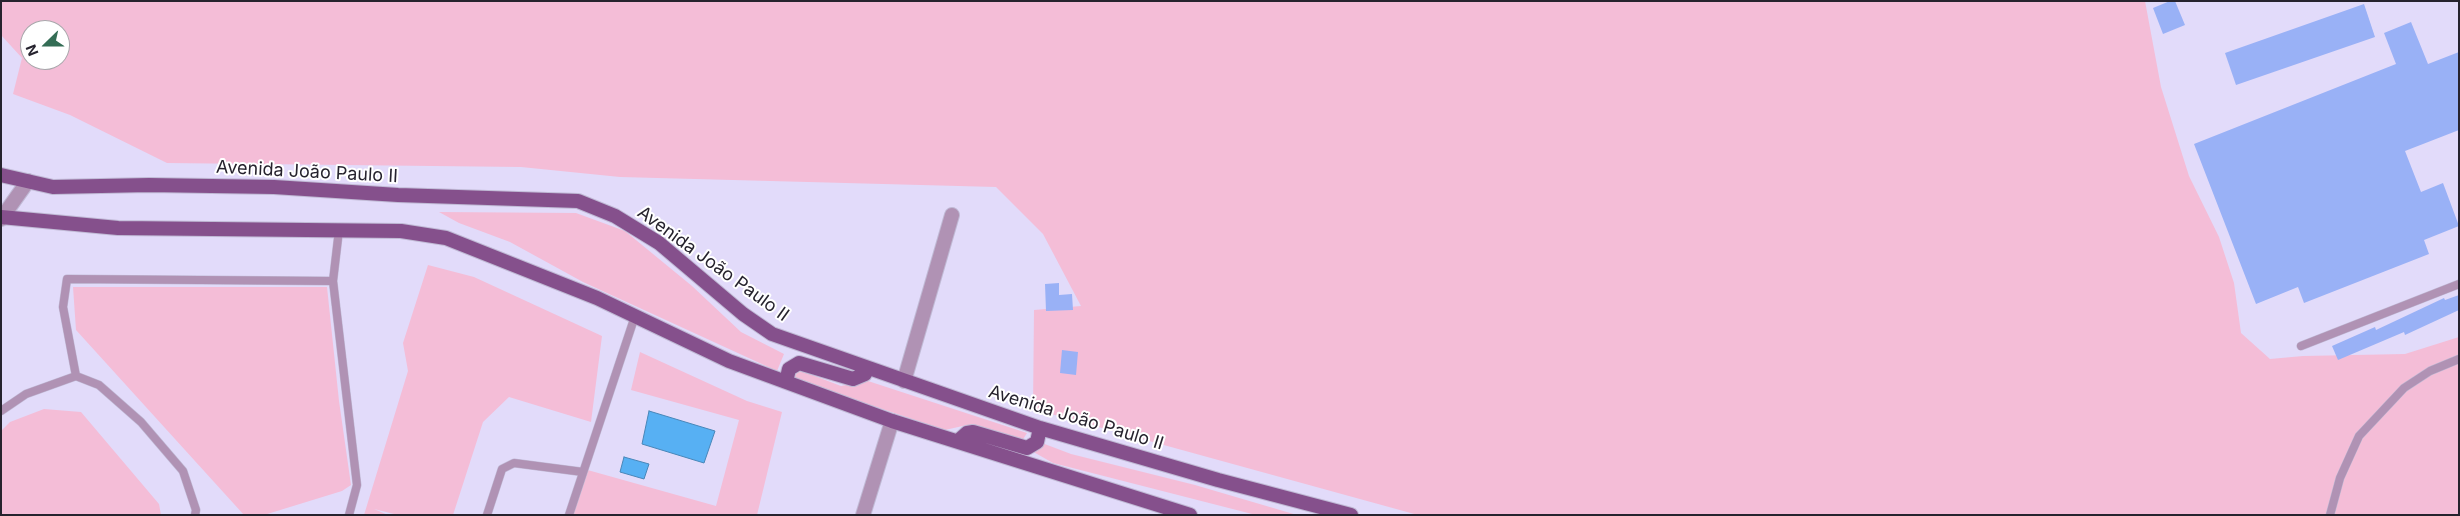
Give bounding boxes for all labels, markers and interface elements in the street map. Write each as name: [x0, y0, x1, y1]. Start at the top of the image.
north arrow: [20, 20, 70, 70]
text: N: [22, 42, 41, 59]
street label: Avenida João Paulo II: [216, 156, 398, 188]
street label: Avenida João Paulo II: [633, 202, 793, 326]
street label: Avenida João Paulo II: [986, 381, 1166, 455]

